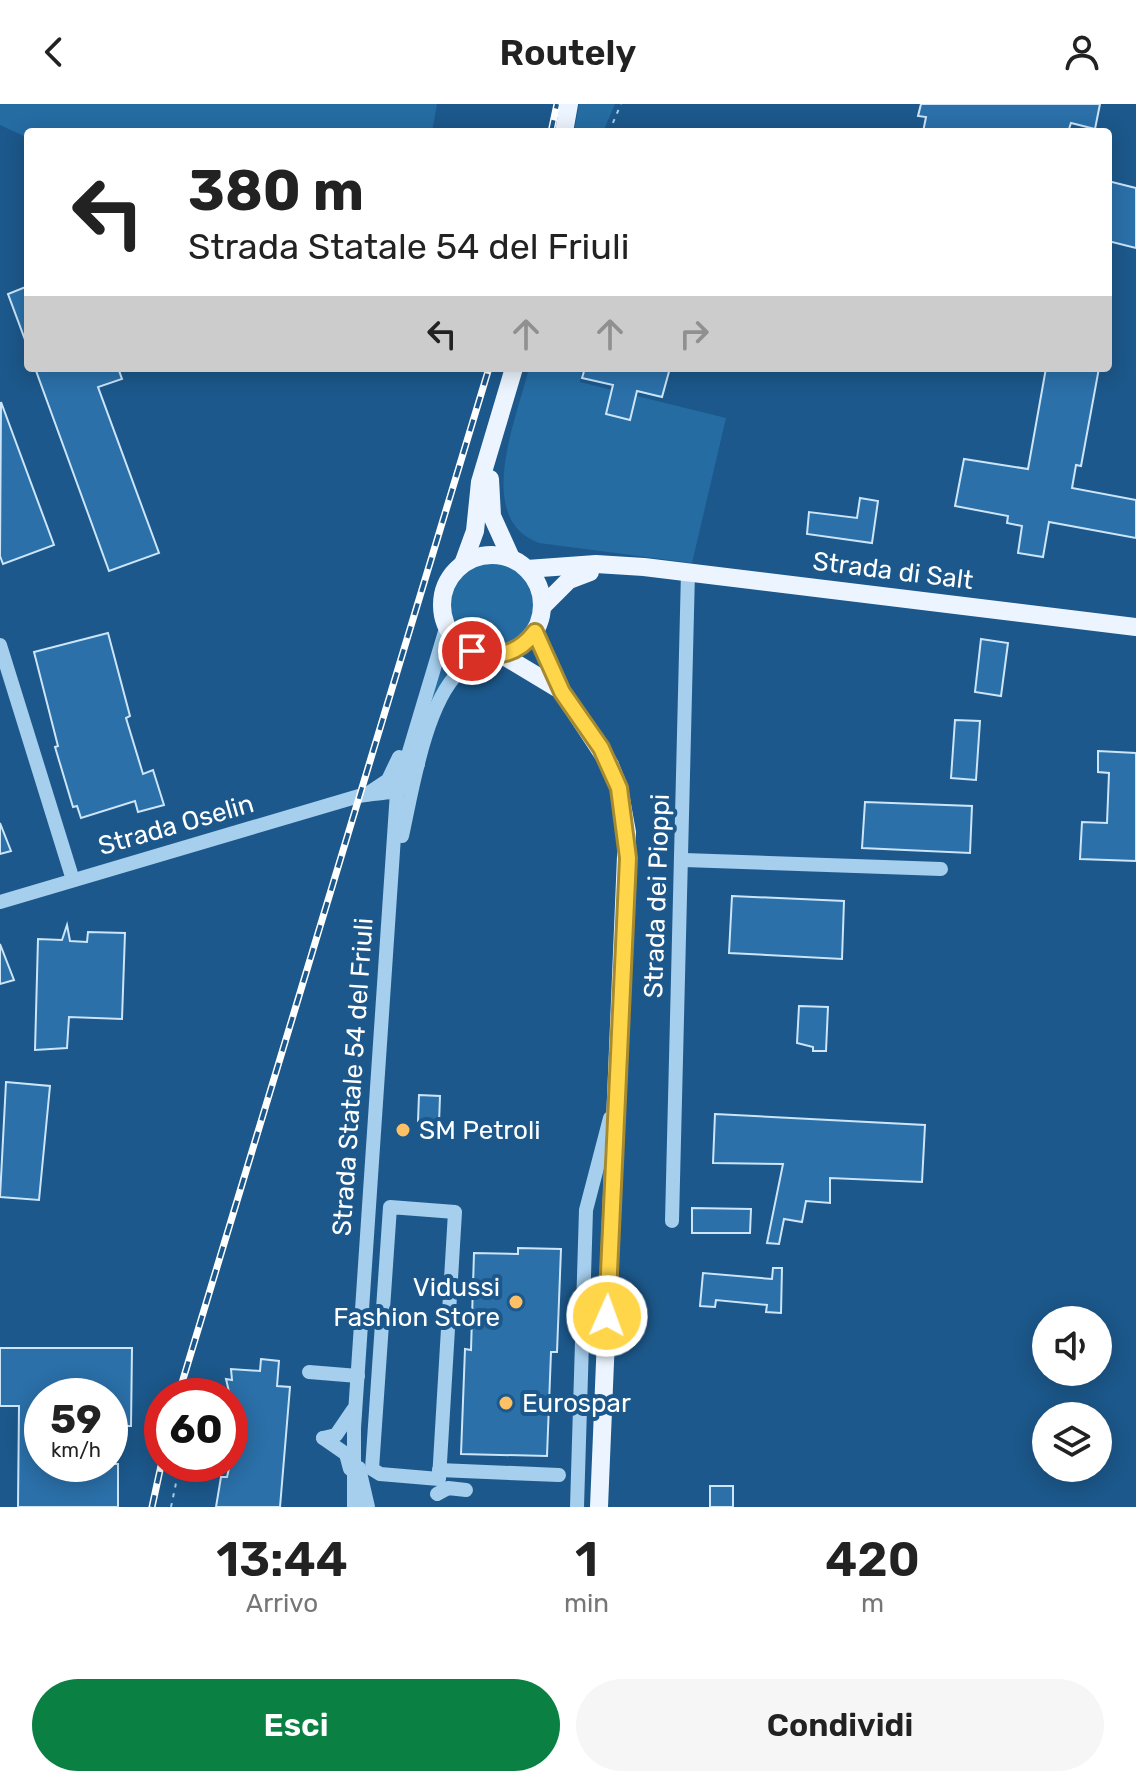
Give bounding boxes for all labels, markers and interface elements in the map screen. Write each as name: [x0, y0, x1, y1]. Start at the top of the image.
icon: back: [32, 30, 76, 74]
icon: person: [1060, 30, 1104, 74]
text: Routely: [500, 31, 636, 74]
text: 380 m: [188, 158, 364, 224]
icon: left: [56, 160, 160, 264]
text: Strada Statale 54 del Friuli: [188, 225, 629, 268]
icon: left: [420, 312, 464, 356]
icon: ahead: [504, 312, 548, 356]
icon: ahead: [588, 312, 632, 356]
icon: right: [672, 312, 716, 356]
street label: Strada di Salt: [811, 546, 975, 596]
pin: [438, 617, 506, 685]
icon: arrive: [450, 629, 494, 673]
street label: Strada Oselin: [95, 788, 257, 862]
street label: Strada dei Pioppi: [638, 793, 676, 999]
street label: Strada Statale 54 del Friuli: [326, 917, 380, 1237]
place label: SM Petroli: [419, 1115, 541, 1146]
marker: SM Petroli: [394, 1121, 412, 1139]
place label: Vidussi Fashion Store: [333, 1272, 500, 1333]
position arrow: [565, 1274, 649, 1358]
marker: Vidussi Fashion Store: [507, 1293, 525, 1311]
map controls: [1032, 1306, 1112, 1482]
button: sound: [1032, 1306, 1112, 1386]
speed limit sign: 60: [144, 1378, 248, 1482]
place label: Eurospar: [522, 1388, 631, 1419]
marker: Eurospar: [497, 1394, 515, 1412]
text: 59: [50, 1396, 102, 1443]
button: layers: [1032, 1402, 1112, 1482]
text: km/h: [51, 1438, 101, 1462]
text: 13:44: [216, 1531, 348, 1588]
text: 1: [575, 1531, 598, 1588]
text: 420: [825, 1531, 920, 1588]
text: Arrivo: [246, 1588, 318, 1619]
text: min: [564, 1588, 609, 1619]
text: m: [861, 1588, 884, 1619]
button: Esci: [32, 1679, 560, 1771]
button: Condividi: [576, 1679, 1104, 1771]

